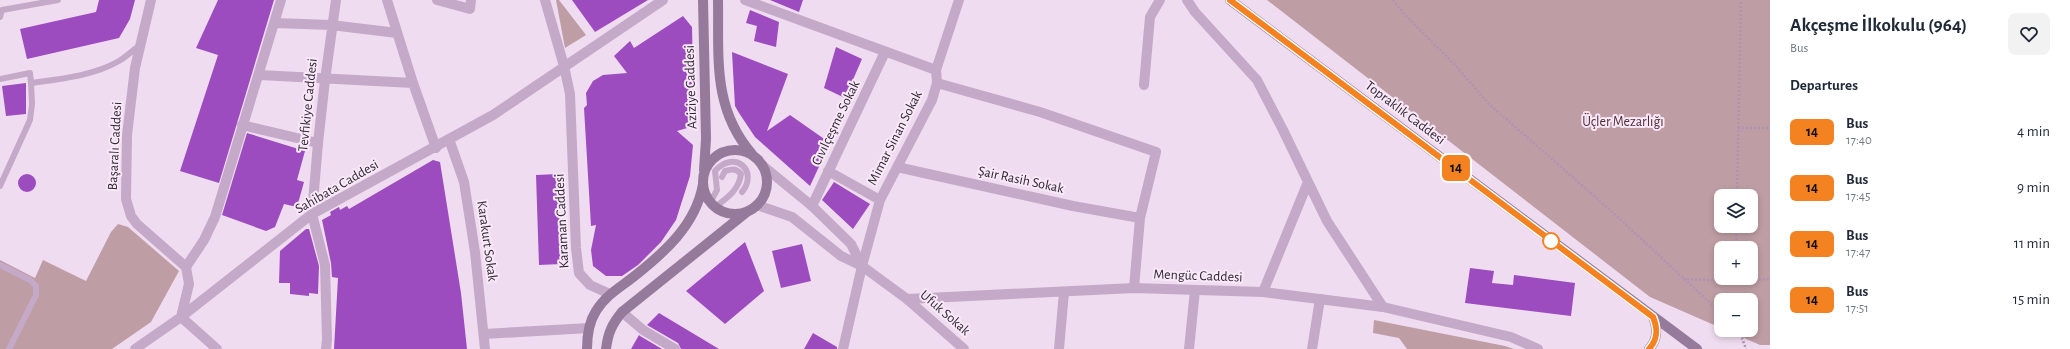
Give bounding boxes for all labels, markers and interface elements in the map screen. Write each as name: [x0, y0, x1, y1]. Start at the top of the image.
button: heart: [2008, 13, 2050, 55]
text: Akçeşme İlkokulu (964): [1790, 16, 1967, 35]
text: Bus: [1790, 42, 1808, 55]
street label: Aziziye Caddesi: [683, 45, 699, 129]
street label: Tevfikiye Caddesi: [296, 58, 320, 152]
street label: Cıvılçeşme Sokak: [809, 78, 863, 168]
text: Departures: [1790, 78, 1858, 93]
street label: Topraklık Caddesi: [1363, 79, 1447, 147]
street label: Mimar Sinan Sokak: [865, 88, 925, 188]
street label: Başaralı Caddesi: [106, 101, 124, 191]
park label: Üçler Mezarlığı: [1582, 112, 1664, 129]
text: Bus: [1846, 116, 1868, 131]
text: 4 min: [2017, 124, 2050, 139]
text: 14: [1806, 125, 1818, 139]
text: 17:40: [1846, 134, 1872, 147]
line badge: 14: [1438, 155, 1474, 181]
street label: Sahibata Caddesi: [293, 158, 381, 216]
text: 14: [1450, 161, 1462, 175]
street label: Şair Rasih Sokak: [977, 164, 1066, 196]
text: Bus: [1846, 172, 1868, 187]
street label: Karaman Caddesi: [553, 173, 571, 269]
text: 9 min: [2017, 180, 2050, 195]
text: 14: [1806, 181, 1818, 195]
map controls: [1714, 189, 1758, 337]
button: layers: [1714, 189, 1758, 233]
text: 17:45: [1846, 190, 1871, 203]
street label: Karakurt Sokak: [474, 200, 500, 283]
text: Bus: [1846, 228, 1868, 243]
unlabelled marker: [1542, 232, 1560, 250]
text: 11 min: [2014, 236, 2050, 251]
text: 14: [1806, 237, 1818, 251]
button: +: [1714, 241, 1758, 285]
text: 17:47: [1846, 246, 1871, 259]
street label: Mengüc Caddesi: [1153, 267, 1243, 285]
text: Bus: [1846, 284, 1868, 299]
street label: Ufuk Sokak: [917, 288, 973, 339]
text: 15 min: [2013, 292, 2050, 307]
button: −: [1714, 293, 1758, 337]
text: 14: [1806, 293, 1818, 307]
text: 17:51: [1846, 302, 1869, 315]

